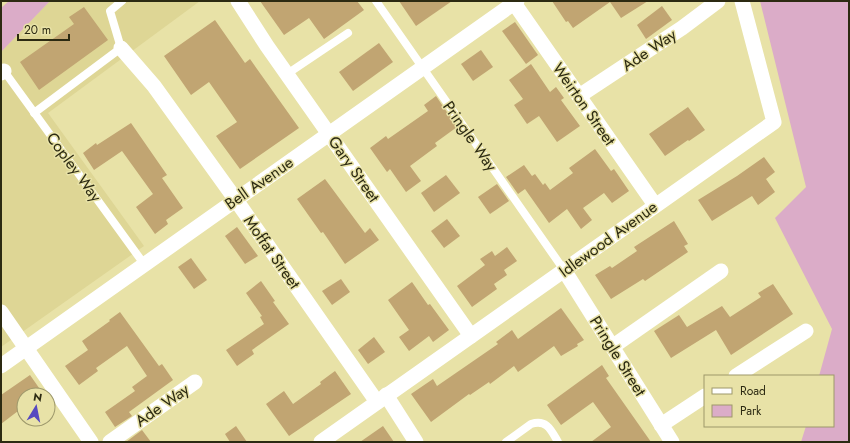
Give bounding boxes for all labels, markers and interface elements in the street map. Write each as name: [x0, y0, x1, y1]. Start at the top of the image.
scale bar: [18, 16, 69, 42]
text: 20 m: [24, 21, 51, 39]
street label: Ade Way: [617, 23, 682, 77]
street label: Weirton Street: [547, 58, 621, 150]
street label: Pringle Way: [437, 96, 503, 177]
street label: Copley Way: [41, 127, 108, 207]
street label: Gary Street: [323, 131, 385, 207]
street label: Bell Avenue: [220, 151, 298, 215]
street label: Idlewood Avenue: [554, 195, 662, 283]
street label: Moffat Street: [238, 210, 306, 294]
street label: Pringle Street: [584, 312, 652, 401]
legend: [704, 375, 834, 427]
street label: Ade Way: [130, 377, 195, 432]
text: Road: [740, 382, 766, 400]
north arrow: [16, 387, 56, 427]
text: N: [32, 389, 43, 406]
text: Park: [740, 402, 762, 420]

